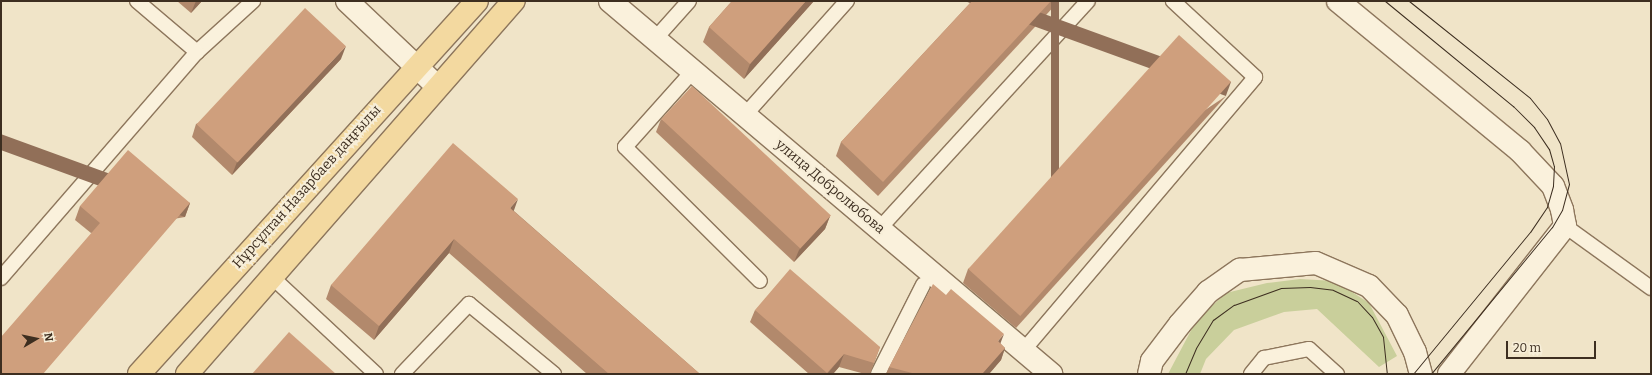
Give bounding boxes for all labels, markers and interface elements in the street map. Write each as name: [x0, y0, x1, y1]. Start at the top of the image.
street label: Нұрсұлтан Назарбаев даңғылы: [229, 102, 385, 272]
street label: улица Добролюбова: [772, 136, 888, 238]
north arrow: [16, 319, 56, 359]
text: N: [41, 332, 55, 342]
scale bar: [1508, 333, 1598, 359]
text: 20 m: [1513, 341, 1541, 355]

